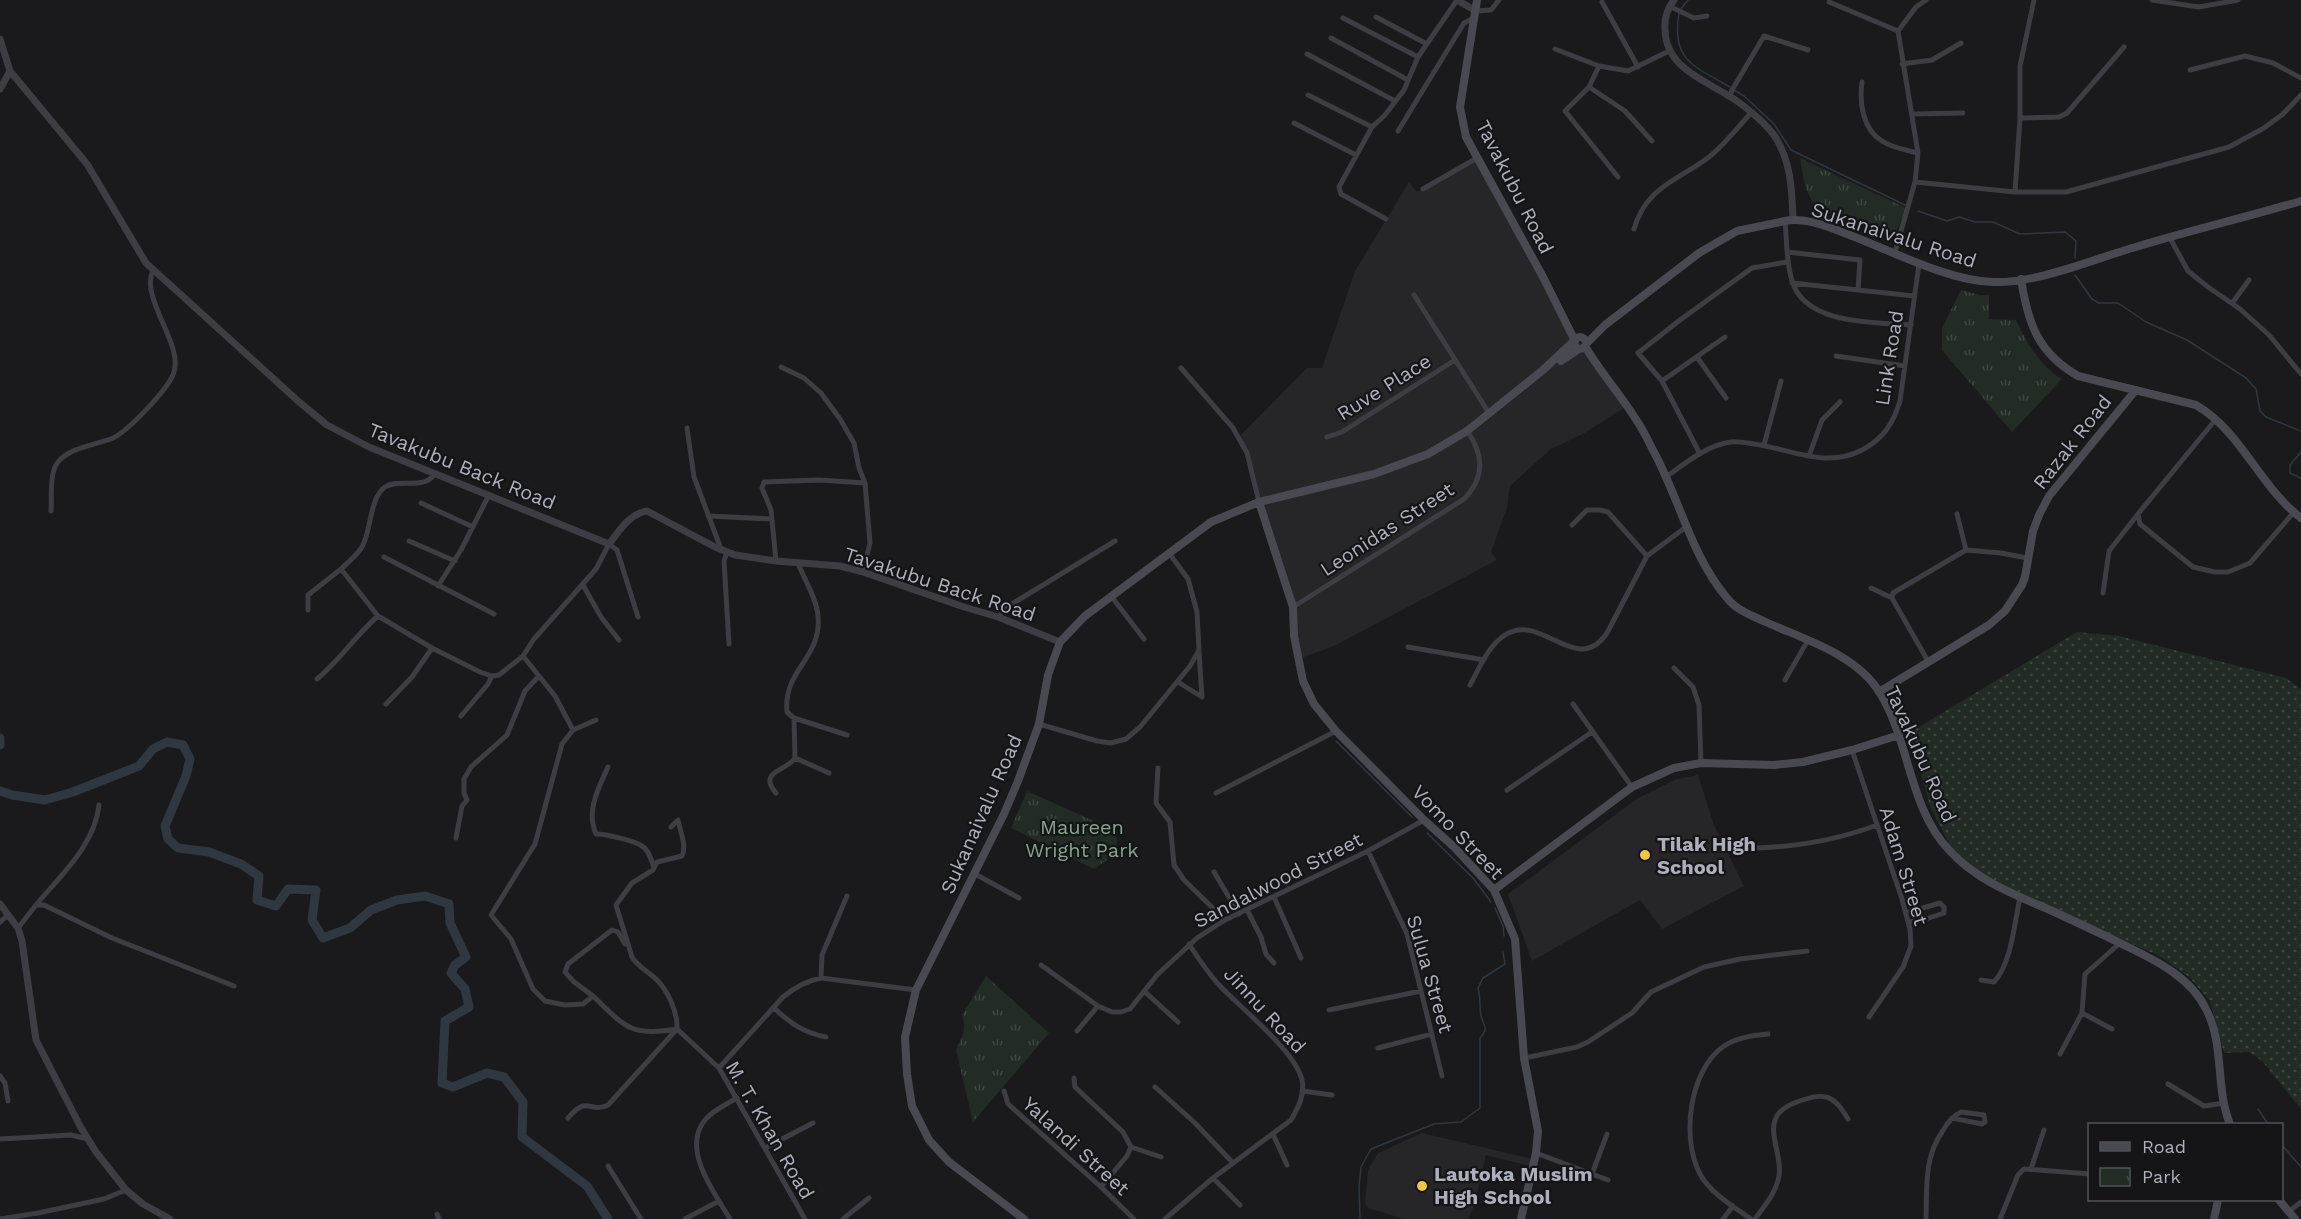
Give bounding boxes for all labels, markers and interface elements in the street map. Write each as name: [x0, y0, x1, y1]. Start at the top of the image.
street label: Tavakubu Road: [1471, 116, 1559, 258]
street label: Sukanaivalu Road: [1808, 197, 1980, 273]
street label: Link Road: [1870, 309, 1908, 407]
street label: Ruve Place: [1332, 349, 1436, 425]
street label: Razak Road: [2028, 390, 2116, 494]
street label: Tavakubu Back Road: [365, 417, 559, 515]
street label: Leonidas Street: [1316, 477, 1459, 581]
street label: Tavakubu Back Road: [841, 542, 1039, 626]
street label: Tavakubu Road: [1880, 682, 1962, 826]
street label: Sukanaivalu Road: [935, 731, 1027, 897]
street label: Vomo Street: [1407, 780, 1509, 885]
street label: Adam Street: [1875, 804, 1934, 929]
park label: Maureen Wright Park: [1025, 815, 1139, 862]
street label: Sandalwood Street: [1190, 827, 1367, 933]
place label: Tilak High School: [1657, 832, 1756, 879]
marker: Tilak High School: [1638, 848, 1652, 862]
street label: Sulua Street: [1402, 912, 1458, 1036]
street label: Jinnu Road: [1219, 962, 1311, 1058]
street label: M. T. Khan Road: [721, 1057, 819, 1203]
street label: Yalandi Street: [1018, 1092, 1135, 1201]
legend: [2088, 1123, 2283, 1201]
text: Road: [2142, 1136, 2186, 1157]
place label: Lautoka Muslim High School: [1434, 1162, 1593, 1209]
text: Park: [2142, 1166, 2181, 1187]
marker: Lautoka Muslim High School: [1415, 1179, 1429, 1193]

